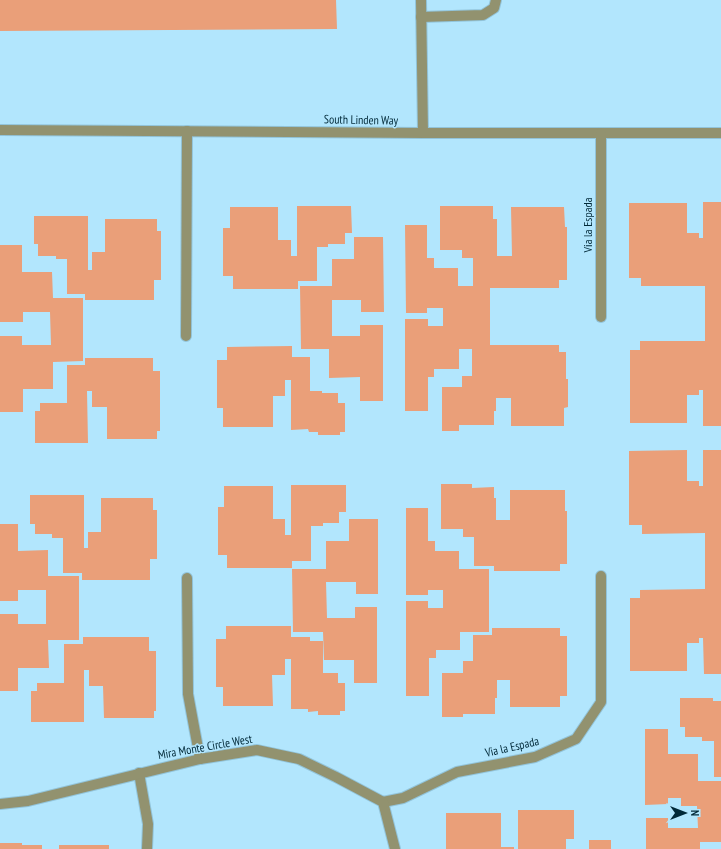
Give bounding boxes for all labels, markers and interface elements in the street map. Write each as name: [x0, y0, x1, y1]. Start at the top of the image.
street label: South Linden Way: [324, 111, 399, 128]
street label: Via la Espada: [580, 197, 595, 253]
street label: Mira Monte Circle West: [157, 731, 254, 762]
street label: Via la Espada: [482, 733, 540, 760]
north arrow: [665, 793, 705, 833]
text: N: [688, 810, 702, 816]

